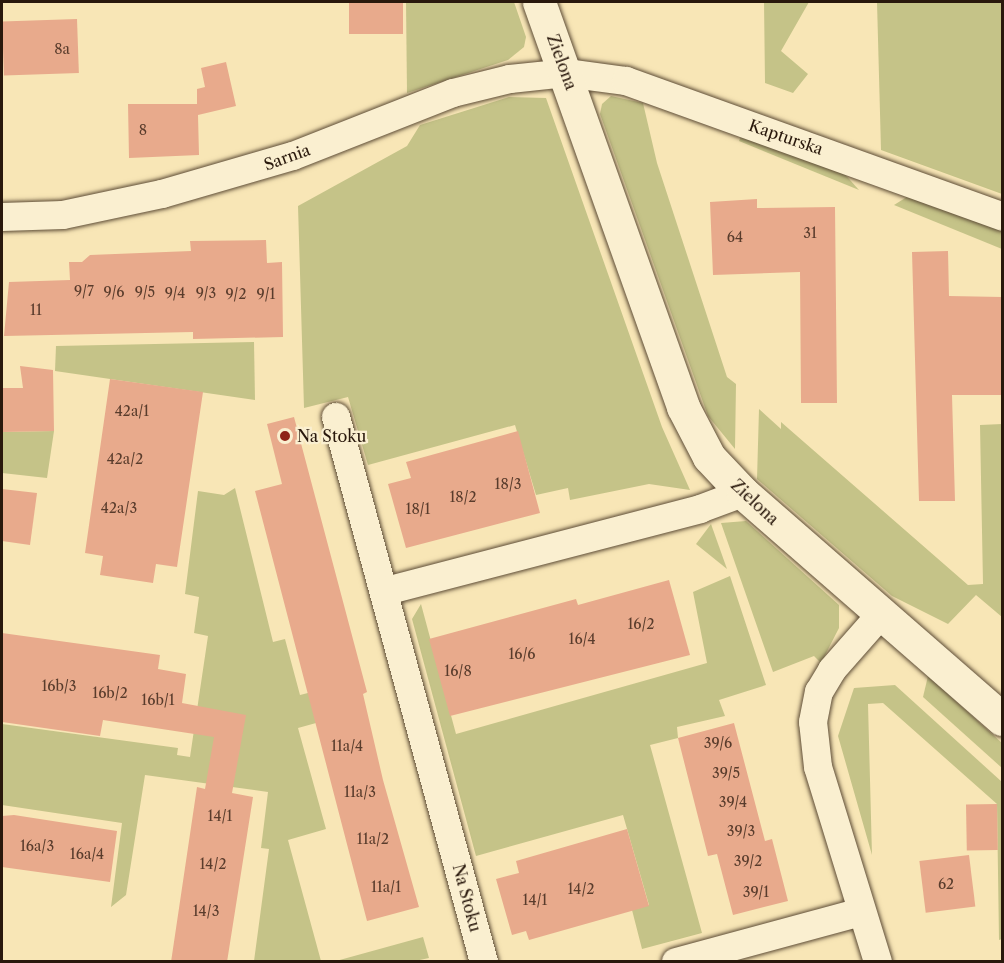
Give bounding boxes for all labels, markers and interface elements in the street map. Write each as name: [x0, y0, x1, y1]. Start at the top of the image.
street label: Zielona: [543, 32, 581, 92]
house number: 8a: [54, 41, 70, 57]
street label: Kapturska: [746, 115, 826, 159]
house number: 8: [139, 122, 147, 138]
street label: Sarnia: [261, 140, 313, 174]
house number: 31: [803, 225, 817, 241]
house number: 64: [727, 229, 743, 245]
house number: 9/7: [74, 283, 94, 299]
house number: 9/6: [104, 284, 124, 300]
house number: 9/5: [135, 284, 155, 300]
house number: 9/4: [165, 285, 185, 301]
house number: 9/3: [196, 285, 216, 301]
house number: 9/2: [226, 286, 246, 302]
house number: 9/1: [257, 286, 275, 302]
house number: 11: [30, 302, 42, 318]
house number: 42a/1: [115, 403, 149, 419]
place label: Na Stoku: [297, 426, 367, 446]
marker: Na Stoku: [278, 429, 292, 443]
house number: 42a/2: [107, 451, 143, 467]
street label: Zielona: [727, 475, 783, 529]
house number: 18/3: [495, 476, 521, 492]
house number: 18/2: [449, 489, 477, 505]
house number: 42a/3: [101, 500, 137, 516]
house number: 18/1: [405, 501, 431, 517]
house number: 16/2: [627, 616, 655, 632]
house number: 16/4: [569, 631, 595, 647]
house number: 16/6: [508, 646, 536, 662]
house number: 16/8: [444, 663, 472, 679]
house number: 16b/3: [41, 678, 77, 694]
house number: 16b/2: [92, 685, 128, 701]
house number: 16b/1: [141, 692, 175, 708]
house number: 39/6: [704, 735, 732, 751]
house number: 11a/4: [331, 738, 363, 754]
house number: 39/5: [712, 765, 740, 781]
house number: 11a/3: [344, 784, 376, 800]
house number: 39/4: [719, 794, 747, 810]
house number: 14/1: [208, 808, 232, 824]
house number: 39/3: [727, 823, 755, 839]
house number: 11a/2: [357, 831, 389, 847]
house number: 16a/3: [20, 838, 54, 854]
house number: 16a/4: [70, 846, 104, 862]
house number: 39/2: [734, 853, 762, 869]
house number: 14/2: [199, 856, 227, 872]
street label: Na Stoku: [449, 862, 485, 934]
house number: 62: [938, 876, 954, 892]
house number: 11a/1: [371, 879, 401, 895]
house number: 14/2: [567, 881, 595, 897]
house number: 39/1: [743, 884, 769, 900]
house number: 14/1: [523, 892, 547, 908]
house number: 14/3: [193, 903, 219, 919]

